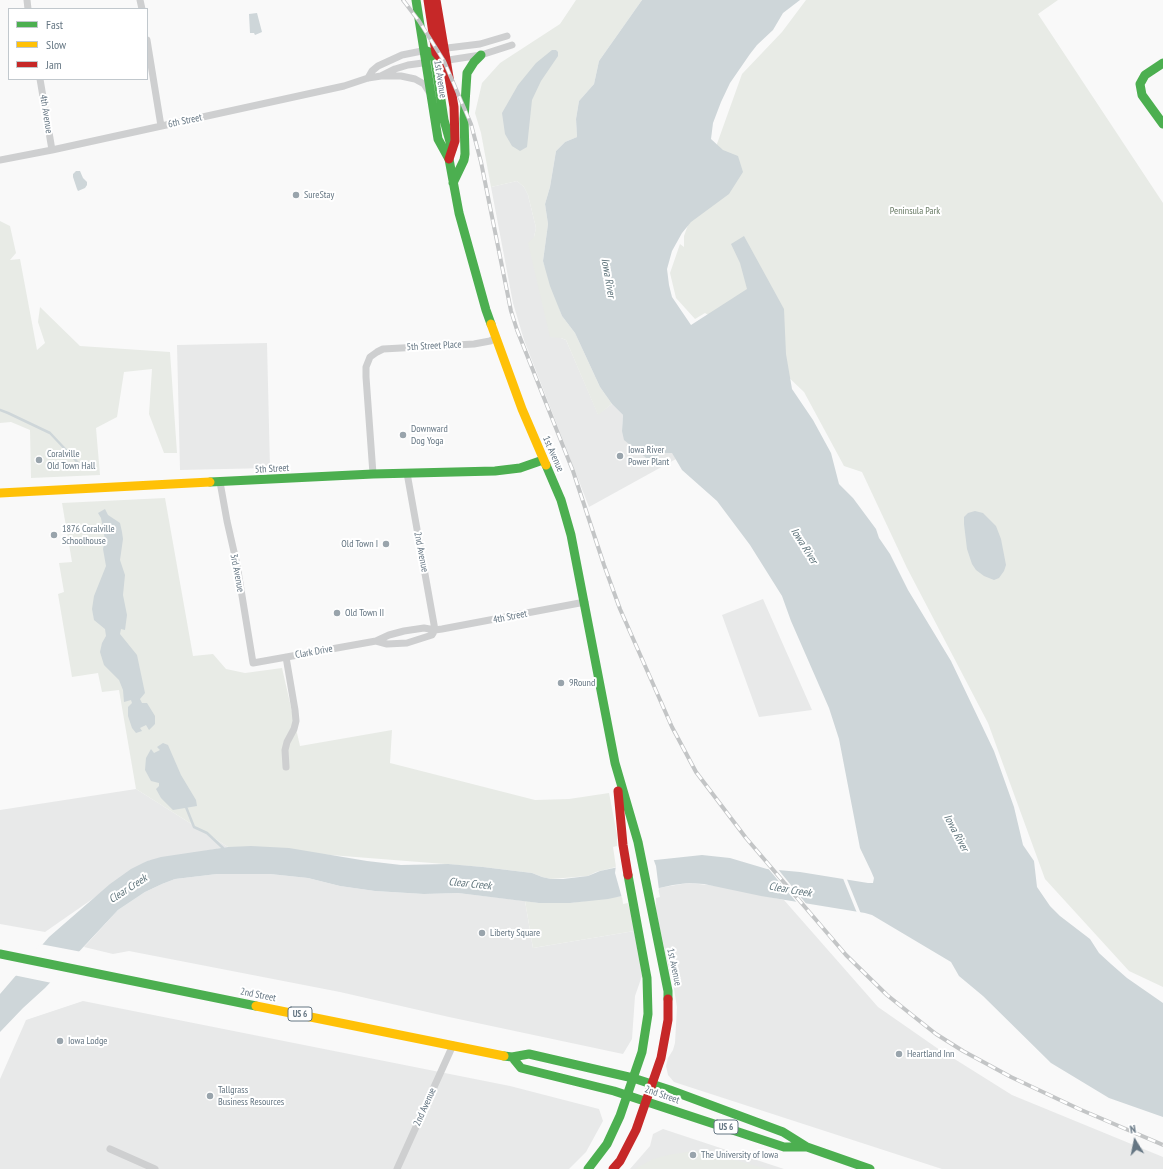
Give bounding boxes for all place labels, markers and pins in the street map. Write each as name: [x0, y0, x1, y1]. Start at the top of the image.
place label: SureStay: [304, 189, 334, 201]
marker: SureStay: [291, 190, 301, 200]
place label: Downward Dog Yoga: [411, 423, 448, 446]
marker: Downward Dog Yoga: [398, 430, 408, 440]
place label: Iowa River Power Plant: [628, 444, 669, 468]
place label: Coralville Old Town Hall: [47, 448, 95, 472]
marker: Iowa River Power Plant: [615, 451, 625, 461]
marker: Coralville Old Town Hall: [34, 455, 44, 465]
place label: 1876 Coralville Schoolhouse: [62, 523, 115, 546]
marker: 1876 Coralville Schoolhouse: [49, 530, 59, 540]
place label: Old Town I: [341, 538, 378, 550]
marker: Old Town I: [381, 539, 391, 549]
place label: Old Town II: [345, 607, 384, 619]
marker: Old Town II: [332, 608, 342, 618]
place label: 9Round: [569, 677, 595, 689]
marker: 9Round: [556, 678, 566, 688]
place label: Liberty Square: [490, 927, 540, 939]
marker: Liberty Square: [477, 928, 487, 938]
place label: Iowa Lodge: [68, 1035, 107, 1047]
marker: Iowa Lodge: [55, 1036, 65, 1046]
place label: Heartland Inn: [907, 1048, 954, 1060]
marker: Heartland Inn: [894, 1049, 904, 1059]
place label: Tallgrass Business Resources: [218, 1084, 284, 1108]
marker: Tallgrass Business Resources: [205, 1091, 215, 1101]
place label: The University of Iowa: [701, 1149, 778, 1161]
marker: The University of Iowa: [688, 1150, 698, 1160]

